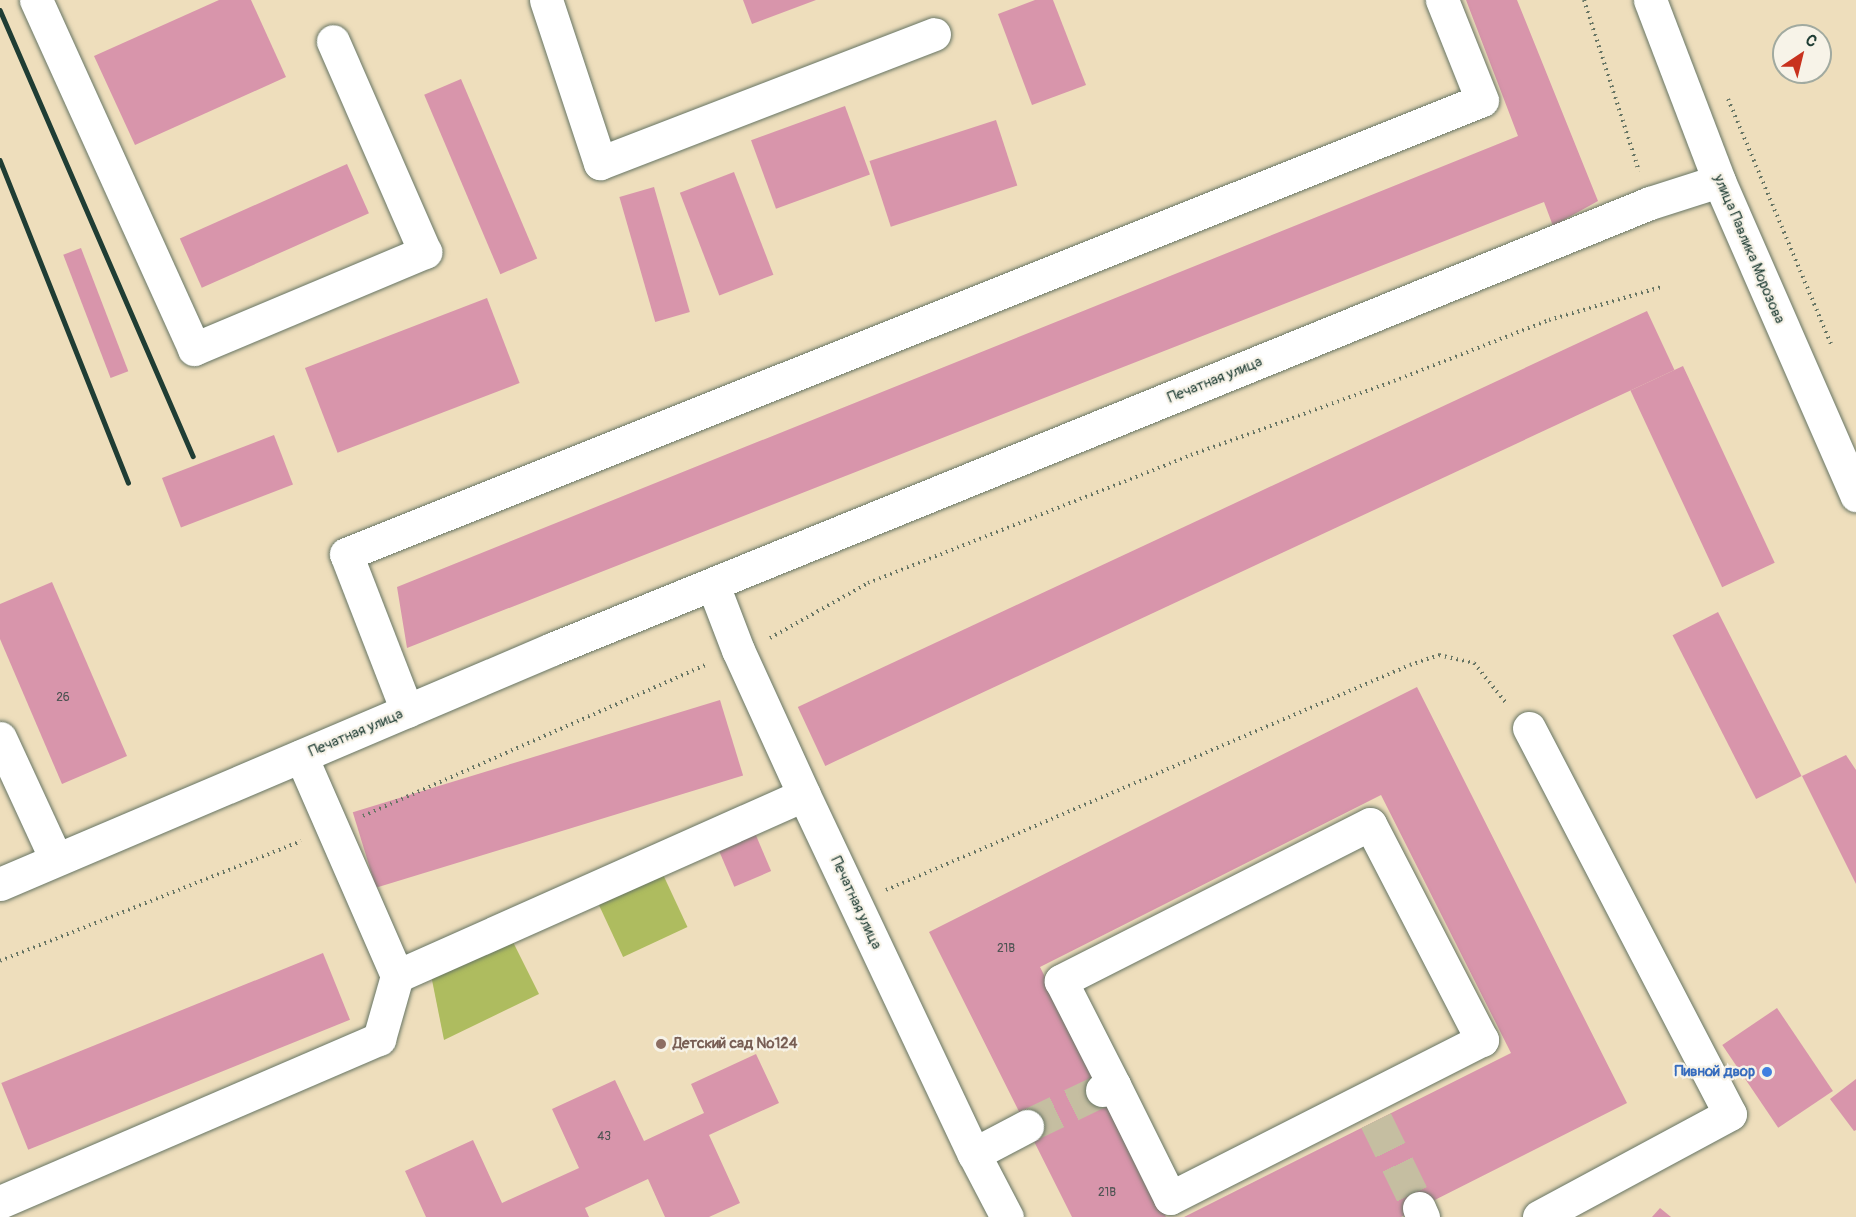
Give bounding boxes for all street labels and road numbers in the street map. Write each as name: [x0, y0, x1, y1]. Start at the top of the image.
street label: улица Павлика Морозова: [1709, 172, 1789, 326]
street label: Печатная улица: [1165, 353, 1265, 407]
street label: Печатная улица: [306, 705, 406, 761]
street label: Печатная улица: [827, 854, 885, 952]

